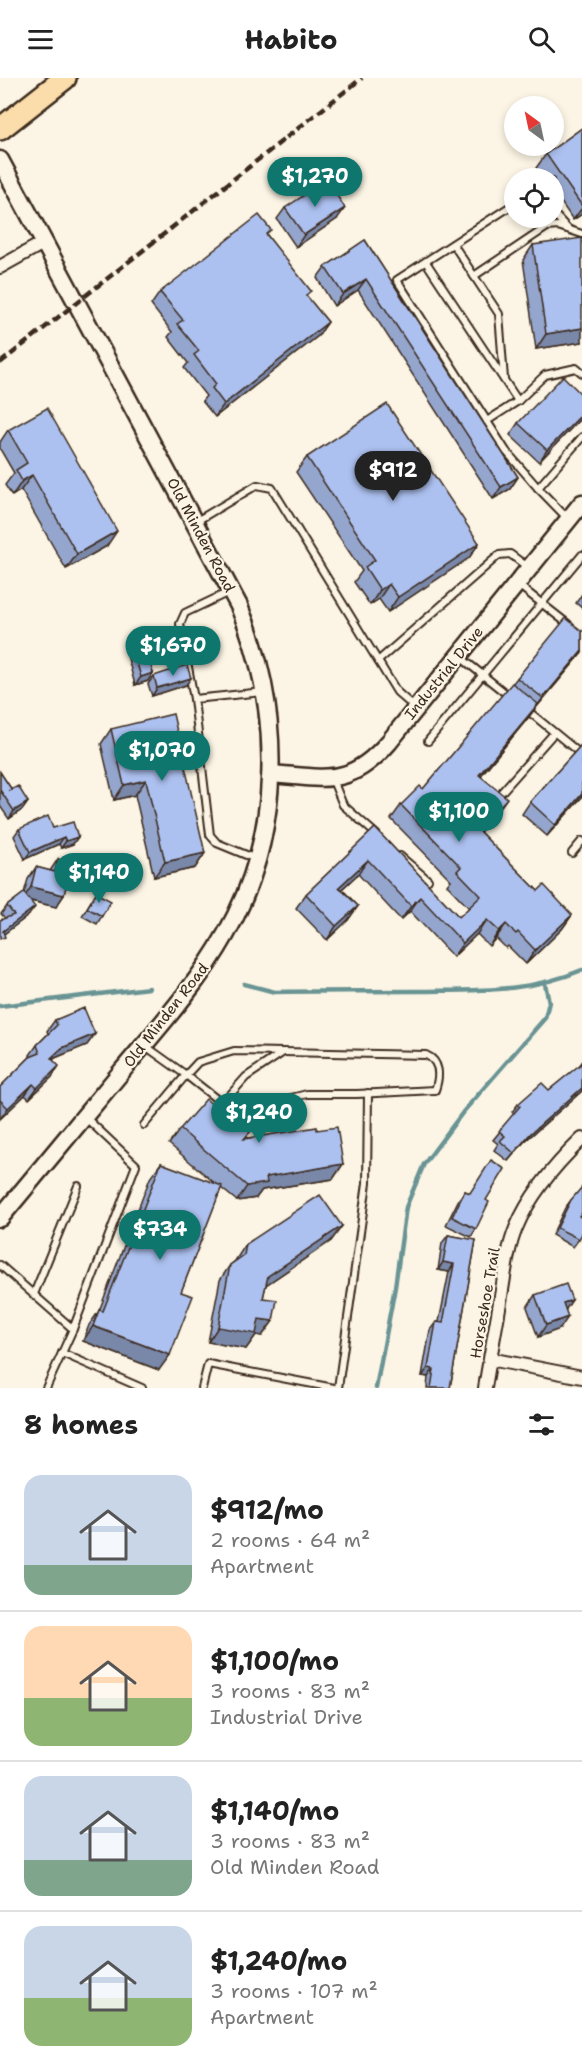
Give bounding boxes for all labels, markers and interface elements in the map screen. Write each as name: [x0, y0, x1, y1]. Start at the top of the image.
text: Habito: [244, 21, 338, 58]
icon: menu: [24, 23, 57, 56]
icon: search: [525, 23, 558, 56]
north arrow: [504, 96, 564, 156]
map controls: [504, 96, 564, 228]
pin: $1,270: [266, 157, 364, 208]
text: $1,270: [281, 163, 349, 189]
button: locate: [504, 168, 564, 228]
pin: $912: [357, 451, 429, 502]
text: $912: [368, 457, 418, 483]
street label: Old Minden Road: [162, 474, 240, 596]
street label: Industrial Drive: [400, 622, 488, 724]
pin: $1,670: [124, 626, 222, 677]
text: $1,670: [140, 632, 207, 658]
pin: $1,070: [113, 731, 211, 782]
text: $1,070: [128, 737, 196, 763]
pin: $1,100: [410, 792, 508, 843]
text: $1,100: [428, 798, 490, 824]
pin: $1,140: [50, 853, 148, 904]
text: $1,140: [68, 859, 130, 885]
street label: Old Minden Road: [119, 958, 213, 1071]
pin: $1,240: [210, 1093, 308, 1144]
text: $1,240: [225, 1099, 293, 1125]
pin: $734: [124, 1210, 196, 1261]
text: $734: [133, 1216, 187, 1242]
street label: Horseshoe Trail: [465, 1245, 505, 1360]
text: 8 homes: [24, 1407, 138, 1442]
icon: filters: [525, 1408, 558, 1441]
text: $912/mo: [210, 1492, 324, 1527]
icon: home: [72, 1499, 144, 1571]
text: 2 rooms · 64 m²: [210, 1527, 370, 1553]
text: Apartment: [210, 1553, 314, 1579]
text: $1,100/mo: [210, 1643, 339, 1678]
icon: home: [72, 1650, 144, 1722]
text: 3 rooms · 83 m²: [210, 1678, 370, 1704]
text: Industrial Drive: [210, 1704, 363, 1730]
text: $1,140/mo: [210, 1793, 339, 1828]
icon: home: [72, 1800, 144, 1872]
text: 3 rooms · 83 m²: [210, 1828, 370, 1854]
text: Old Minden Road: [210, 1854, 380, 1880]
text: $1,240/mo: [210, 1943, 347, 1978]
icon: home: [72, 1950, 144, 2022]
text: 3 rooms · 107 m²: [210, 1978, 378, 2004]
text: Apartment: [210, 2004, 314, 2030]

